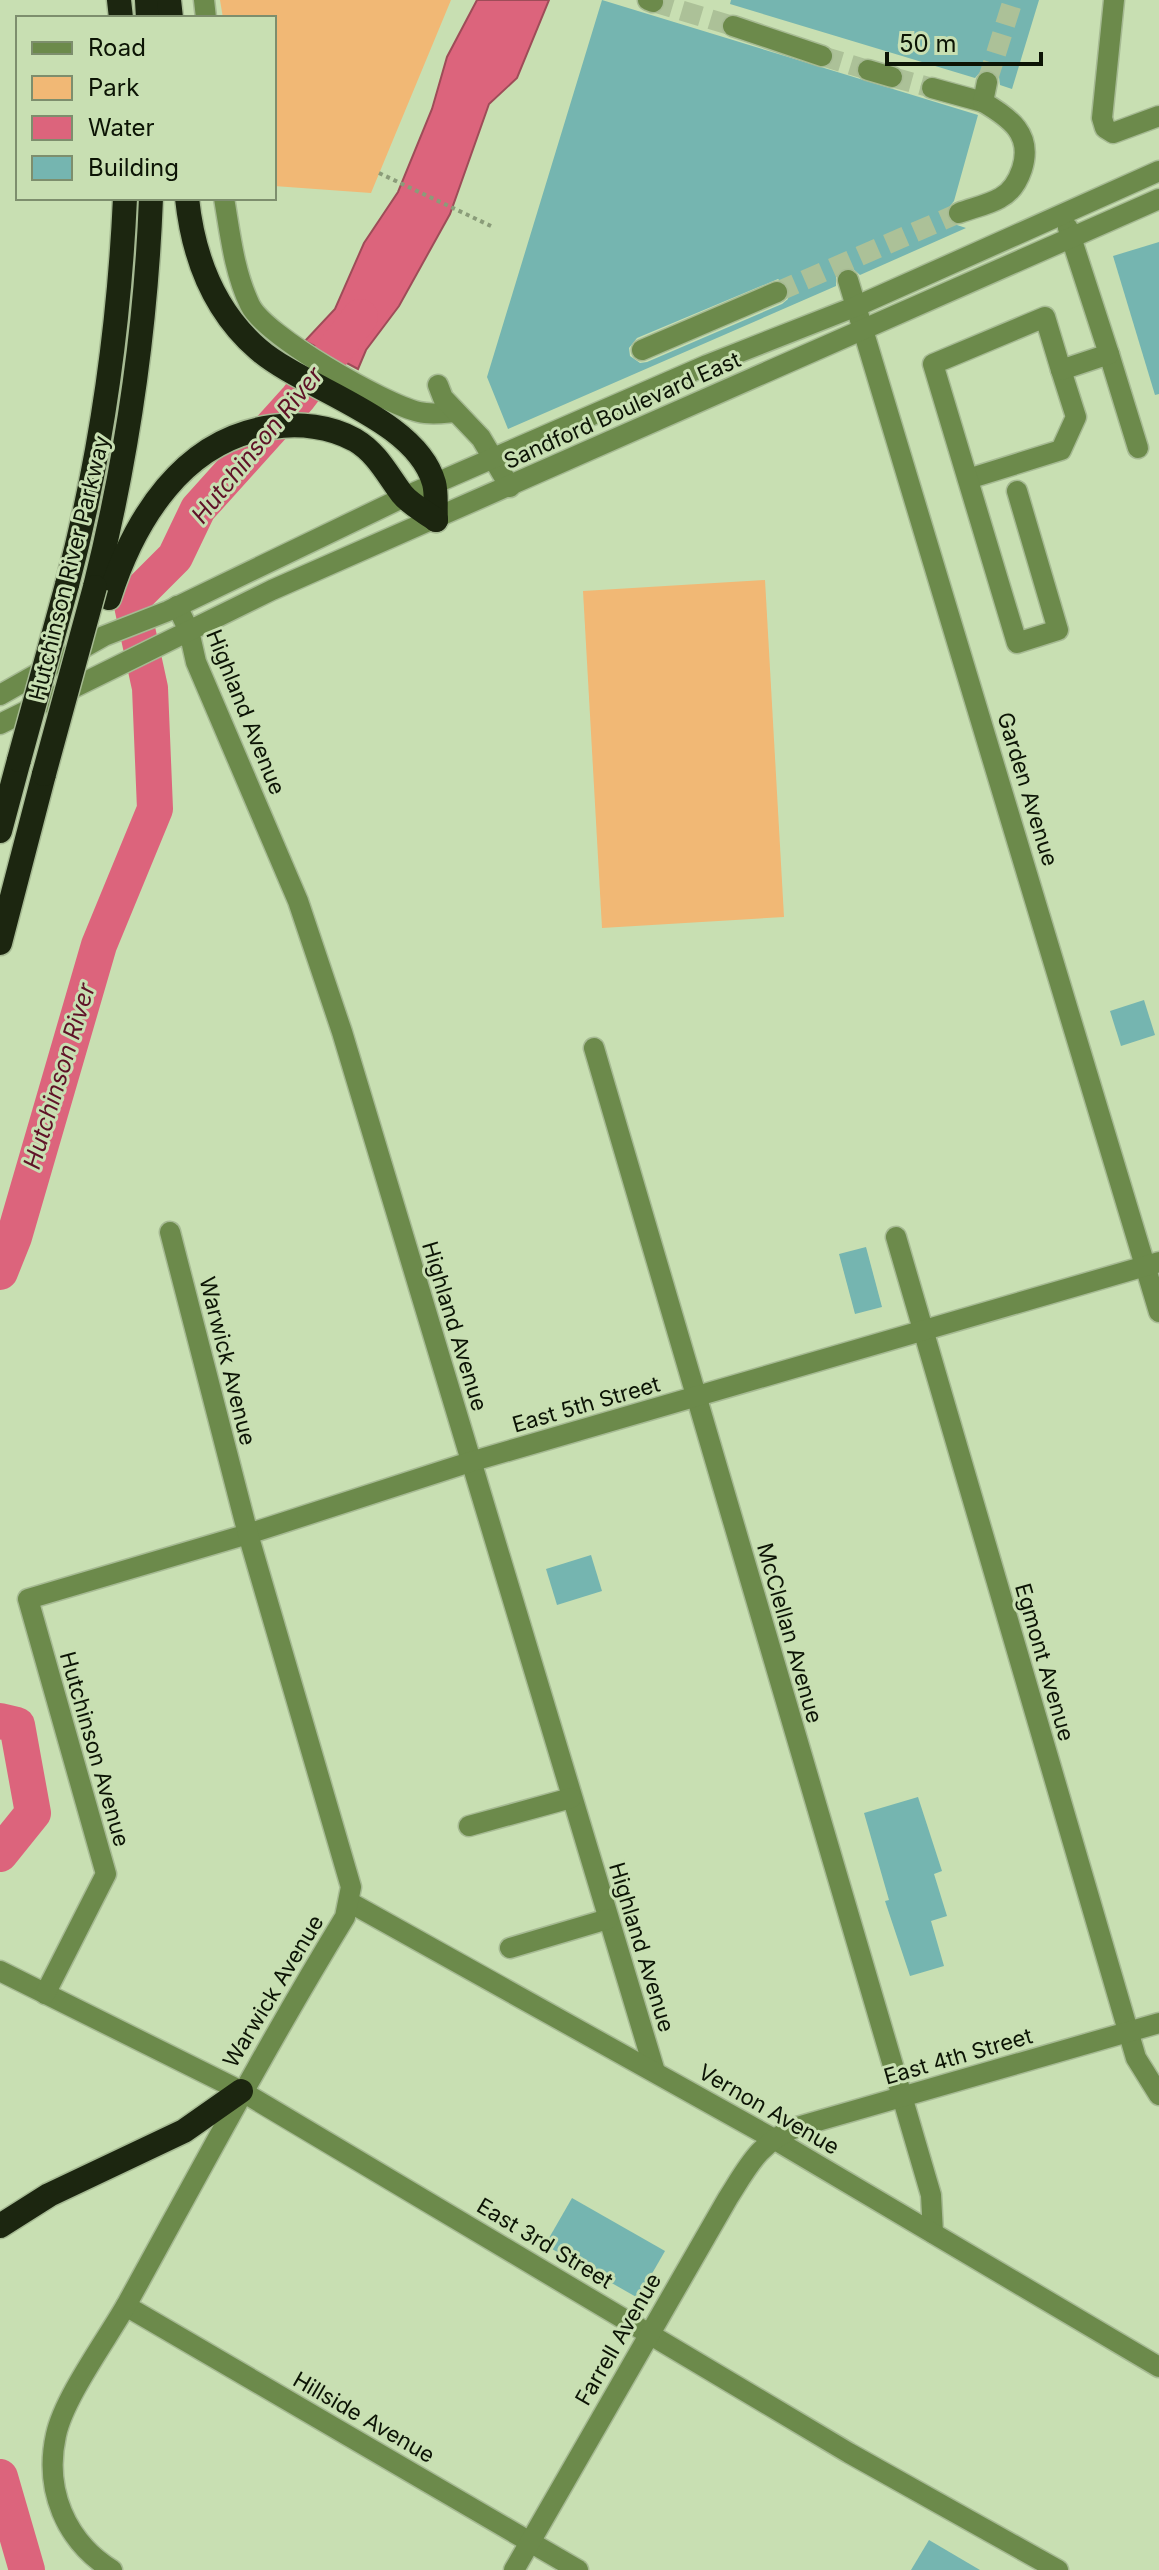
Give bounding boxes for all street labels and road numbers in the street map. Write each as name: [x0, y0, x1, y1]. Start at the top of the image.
street label: Sandford Boulevard East: [500, 346, 744, 474]
street label: Hutchinson River Parkway: [23, 433, 115, 703]
street label: Highland Avenue: [201, 626, 291, 798]
street label: Garden Avenue: [992, 709, 1064, 869]
street label: Highland Avenue: [417, 1238, 493, 1414]
street label: Warwick Avenue: [194, 1274, 262, 1448]
street label: East 5th Street: [509, 1370, 663, 1438]
street label: McClellan Avenue: [752, 1540, 828, 1726]
street label: Egmont Avenue: [1010, 1580, 1080, 1744]
street label: Hutchinson Avenue: [55, 1649, 135, 1849]
street label: Highland Avenue: [604, 1859, 680, 2035]
street label: Warwick Avenue: [217, 1910, 329, 2072]
street label: East 4th Street: [881, 2022, 1035, 2090]
street label: Vernon Avenue: [694, 2058, 844, 2160]
street label: East 3rd Street: [472, 2192, 618, 2294]
street label: Farrell Avenue: [570, 2268, 666, 2410]
street label: Hillside Avenue: [289, 2366, 439, 2468]

